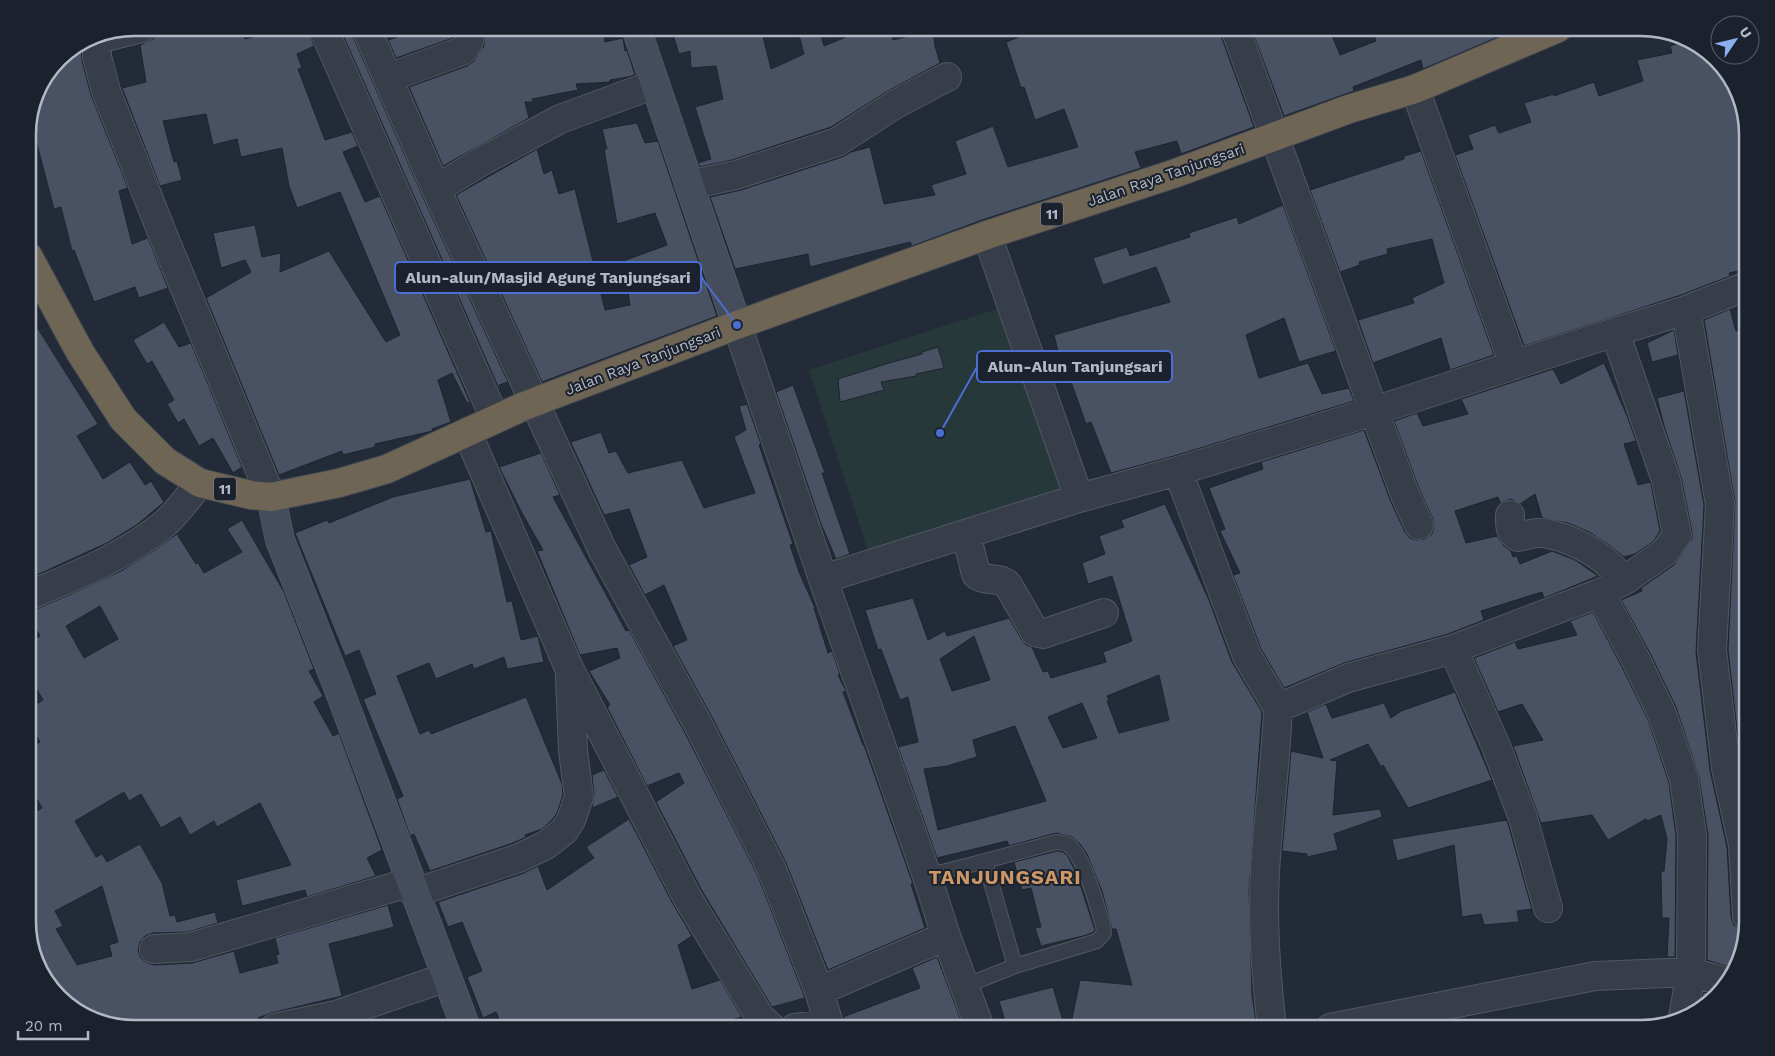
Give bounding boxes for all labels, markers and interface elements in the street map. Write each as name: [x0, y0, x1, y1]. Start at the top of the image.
north arrow: [1710, 15, 1760, 65]
text: U: [1736, 24, 1755, 41]
street label: Jalan Raya Tanjungsari: [1085, 140, 1247, 210]
road number: 11: [1041, 202, 1063, 225]
callout: Alun-alun/Masjid Agung Tanjungsari: [395, 262, 701, 293]
text: Alun-alun/Masjid Agung Tanjungsari: [405, 268, 691, 287]
street label: Jalan Raya Tanjungsari: [563, 323, 723, 399]
callout: Alun-Alun Tanjungsari: [977, 351, 1172, 382]
text: Alun-Alun Tanjungsari: [987, 357, 1163, 376]
road number: 11: [214, 478, 236, 500]
district label: TANJUNGSARI: [928, 865, 1082, 889]
scale bar: [18, 1008, 88, 1040]
text: 20 m: [25, 1017, 63, 1035]

